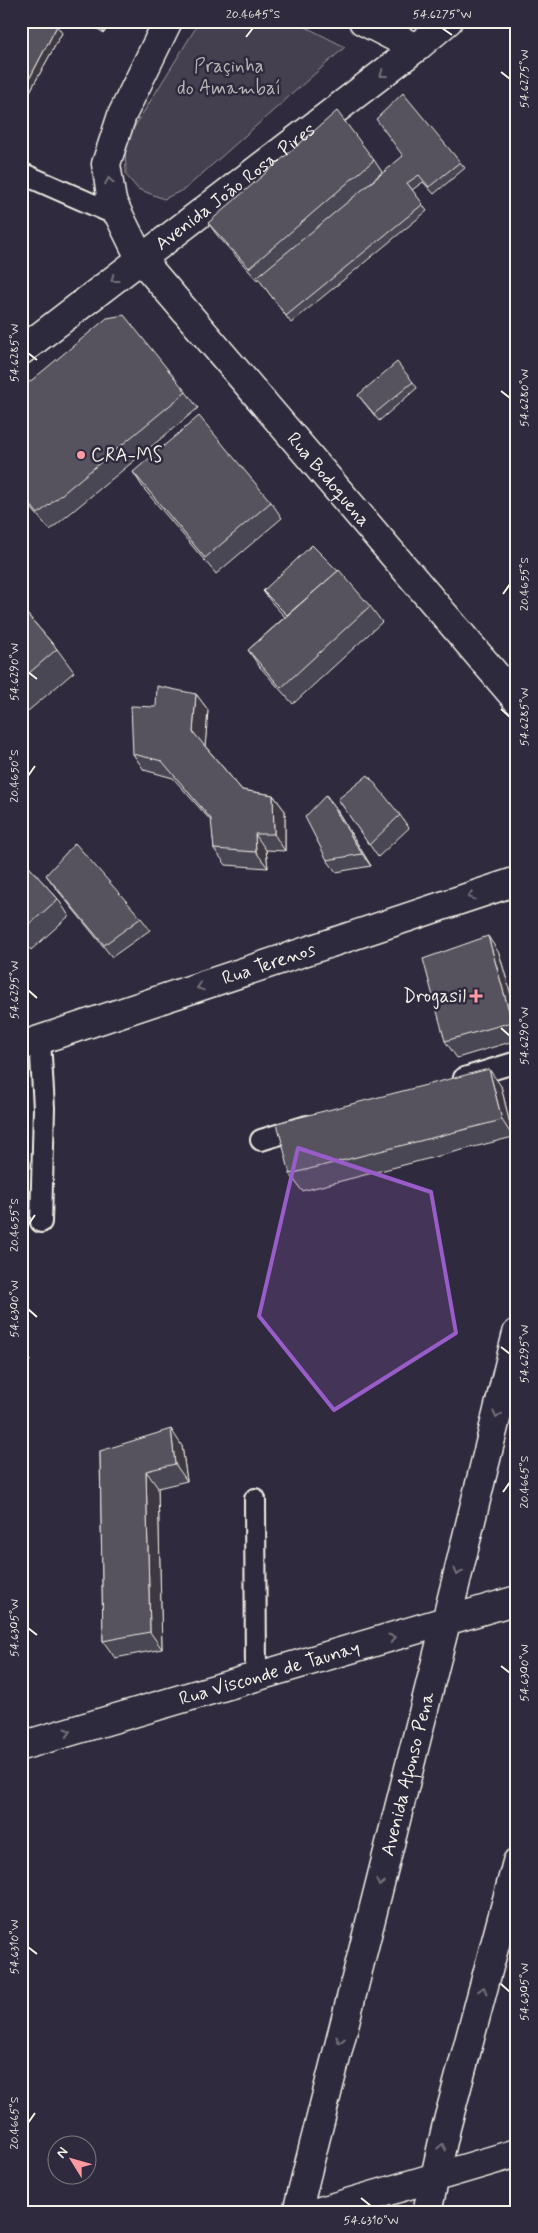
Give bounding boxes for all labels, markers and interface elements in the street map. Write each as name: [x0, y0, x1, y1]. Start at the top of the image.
text: 20.4645°S: [226, 7, 280, 23]
text: 54.6275°W: [413, 7, 471, 23]
text: 54.6275°W: [517, 50, 533, 108]
park label: Praçinha do Amambaí: [177, 54, 281, 101]
one-way arrow: [380, 69, 389, 77]
street label: Avenida João Rosa Pires: [150, 117, 320, 256]
one-way arrow: [104, 177, 115, 185]
one-way arrow: [111, 273, 120, 281]
text: 54.6285°W: [7, 324, 23, 382]
text: 54.6280°W: [517, 369, 533, 427]
street label: Rua Bodoquena: [281, 427, 376, 532]
place label: CRA-MS: [91, 443, 163, 468]
marker: CRA-MS: [75, 449, 87, 461]
text: 20.4655°S: [517, 557, 533, 611]
text: 54.6290°W: [7, 643, 23, 701]
text: 54.6285°W: [517, 688, 533, 746]
text: 20.4650°S: [7, 749, 23, 803]
one-way arrow: [467, 891, 475, 901]
street label: Rua Terenos: [219, 936, 319, 991]
text: 54.6295°W: [7, 961, 23, 1019]
one-way arrow: [196, 981, 205, 991]
place label: Drogasil: [403, 984, 466, 1010]
marker: Drogasil: [470, 990, 482, 1002]
text: 54.6290°W: [517, 1007, 533, 1065]
text: 20.4655°S: [7, 1198, 23, 1252]
text: 54.6300°W: [7, 1280, 23, 1338]
text: 54.6295°W: [517, 1325, 533, 1383]
one-way arrow: [492, 1410, 503, 1419]
text: 20.4665°S: [517, 1455, 533, 1508]
one-way arrow: [453, 1568, 464, 1577]
text: 54.6305°W: [7, 1599, 23, 1657]
one-way arrow: [387, 1633, 396, 1643]
street label: Rua Visconde de Taunay: [176, 1634, 363, 1711]
text: 54.6300°W: [517, 1644, 533, 1702]
street label: Avenida Afonso Pena: [375, 1688, 441, 1858]
one-way arrow: [63, 1728, 72, 1738]
one-way arrow: [375, 1878, 386, 1887]
text: 54.6310°W: [7, 1919, 23, 1974]
text: 54.6305°W: [517, 1963, 533, 2021]
one-way arrow: [477, 1985, 488, 1994]
one-way arrow: [335, 2036, 346, 2045]
text: 20.4665°S: [7, 2096, 23, 2149]
north arrow: [48, 2136, 98, 2186]
one-way arrow: [436, 2143, 447, 2152]
text: N: [52, 2144, 72, 2162]
text: 54.6310°W: [344, 2213, 399, 2229]

